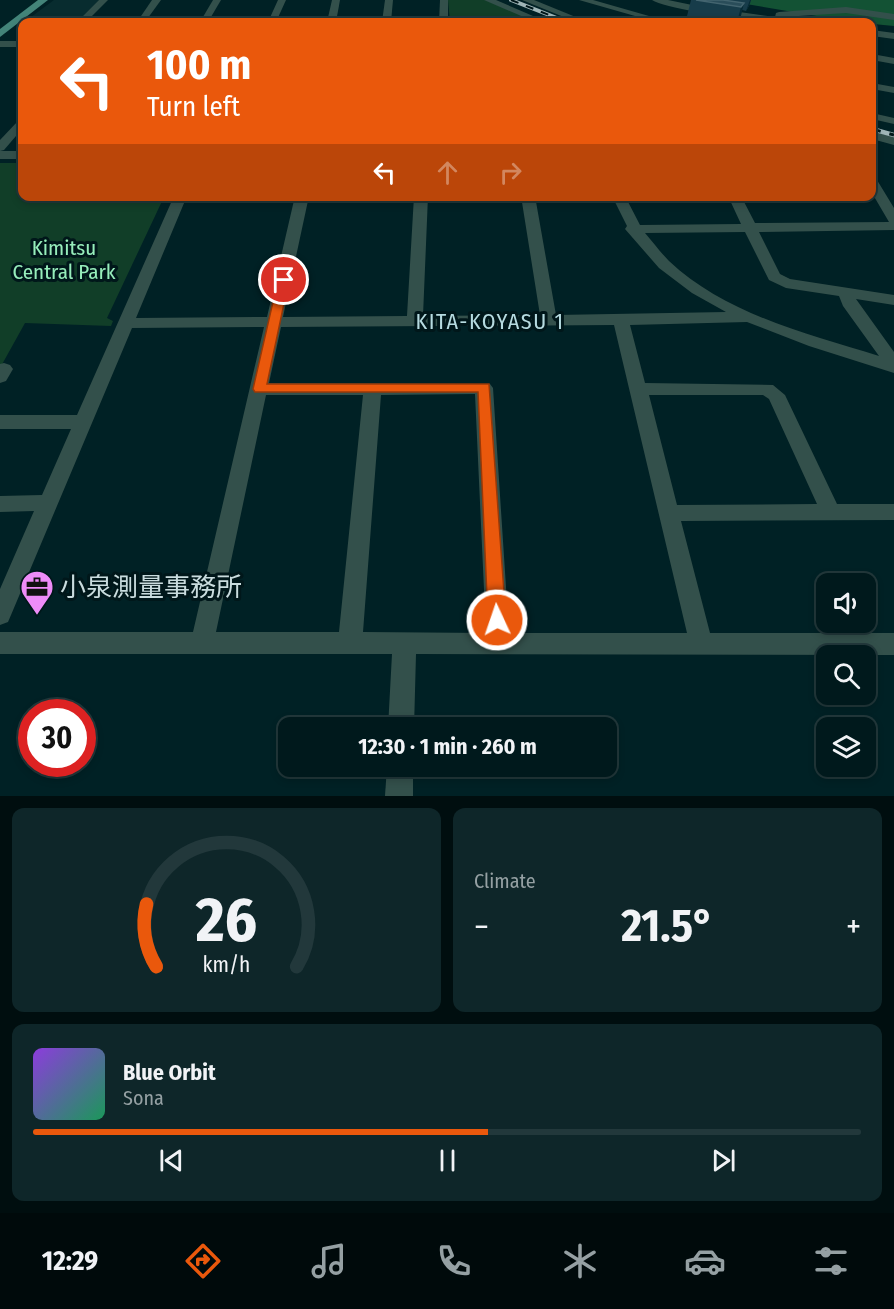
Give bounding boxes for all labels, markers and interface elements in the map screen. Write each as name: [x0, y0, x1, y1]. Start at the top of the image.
text: 100 m: [147, 40, 251, 90]
icon: left: [48, 42, 126, 120]
text: Turn left: [147, 91, 240, 123]
icon: left: [368, 156, 401, 189]
icon: ahead: [431, 156, 464, 189]
icon: right: [494, 156, 527, 189]
park label: Kimitsu Central Park: [12, 235, 116, 285]
pin: [258, 254, 309, 305]
icon: arrive: [267, 263, 300, 296]
district label: KITA-KOYASU 1: [416, 308, 564, 335]
office icon: 小泉測量事務所: [19, 569, 55, 616]
place label: 小泉測量事務所: [60, 572, 242, 603]
map controls: [816, 573, 876, 777]
button: sound: [816, 573, 876, 633]
position arrow: [465, 588, 529, 652]
button: search: [816, 645, 876, 705]
speed limit sign: 30: [18, 699, 96, 777]
button: layers: [816, 717, 876, 777]
text: 12:30 · 1 min · 260 m: [358, 733, 537, 760]
text: Climate: [474, 869, 536, 893]
text: 26: [195, 883, 257, 958]
text: 21.5°: [621, 899, 714, 953]
text: −: [474, 907, 489, 947]
text: +: [846, 907, 861, 947]
text: km/h: [203, 952, 250, 978]
text: Blue Orbit: [123, 1059, 216, 1086]
text: Sona: [123, 1086, 164, 1110]
icon: previous: [155, 1144, 188, 1177]
icon: pause: [431, 1144, 464, 1177]
icon: next: [707, 1144, 740, 1177]
icon: directions: [182, 1240, 224, 1282]
icon: music: [308, 1240, 350, 1282]
icon: phone: [433, 1240, 475, 1282]
icon: climate: [559, 1240, 601, 1282]
icon: car: [684, 1240, 726, 1282]
icon: filters: [810, 1240, 852, 1282]
text: 12:29: [42, 1245, 98, 1277]

